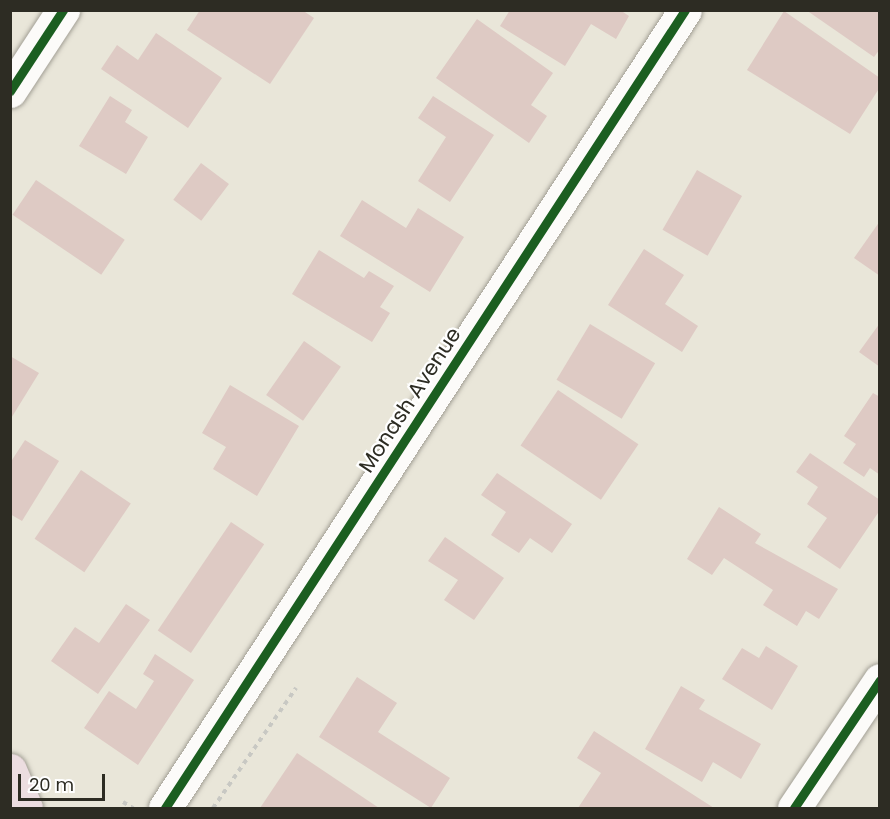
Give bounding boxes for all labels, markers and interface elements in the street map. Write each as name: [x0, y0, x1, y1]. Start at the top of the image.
street label: Monash Avenue: [354, 323, 466, 477]
scale bar: [21, 762, 108, 800]
text: 20 m: [29, 772, 74, 797]

